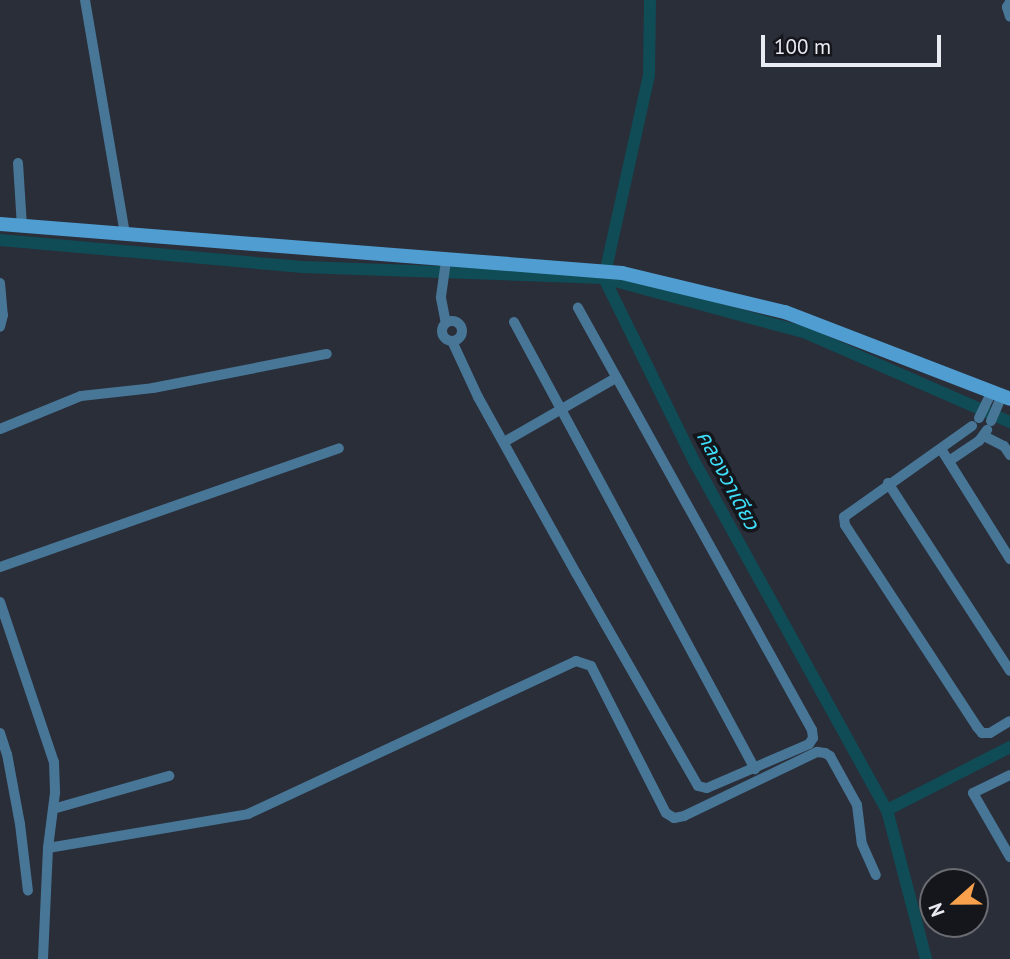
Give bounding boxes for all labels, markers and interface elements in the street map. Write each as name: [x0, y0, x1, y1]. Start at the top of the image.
scale bar: [765, 21, 945, 65]
text: 100 m: [774, 33, 831, 60]
water label: คลองวาเดียว: [691, 426, 765, 534]
north arrow: [919, 868, 989, 938]
text: N: [923, 900, 950, 920]

